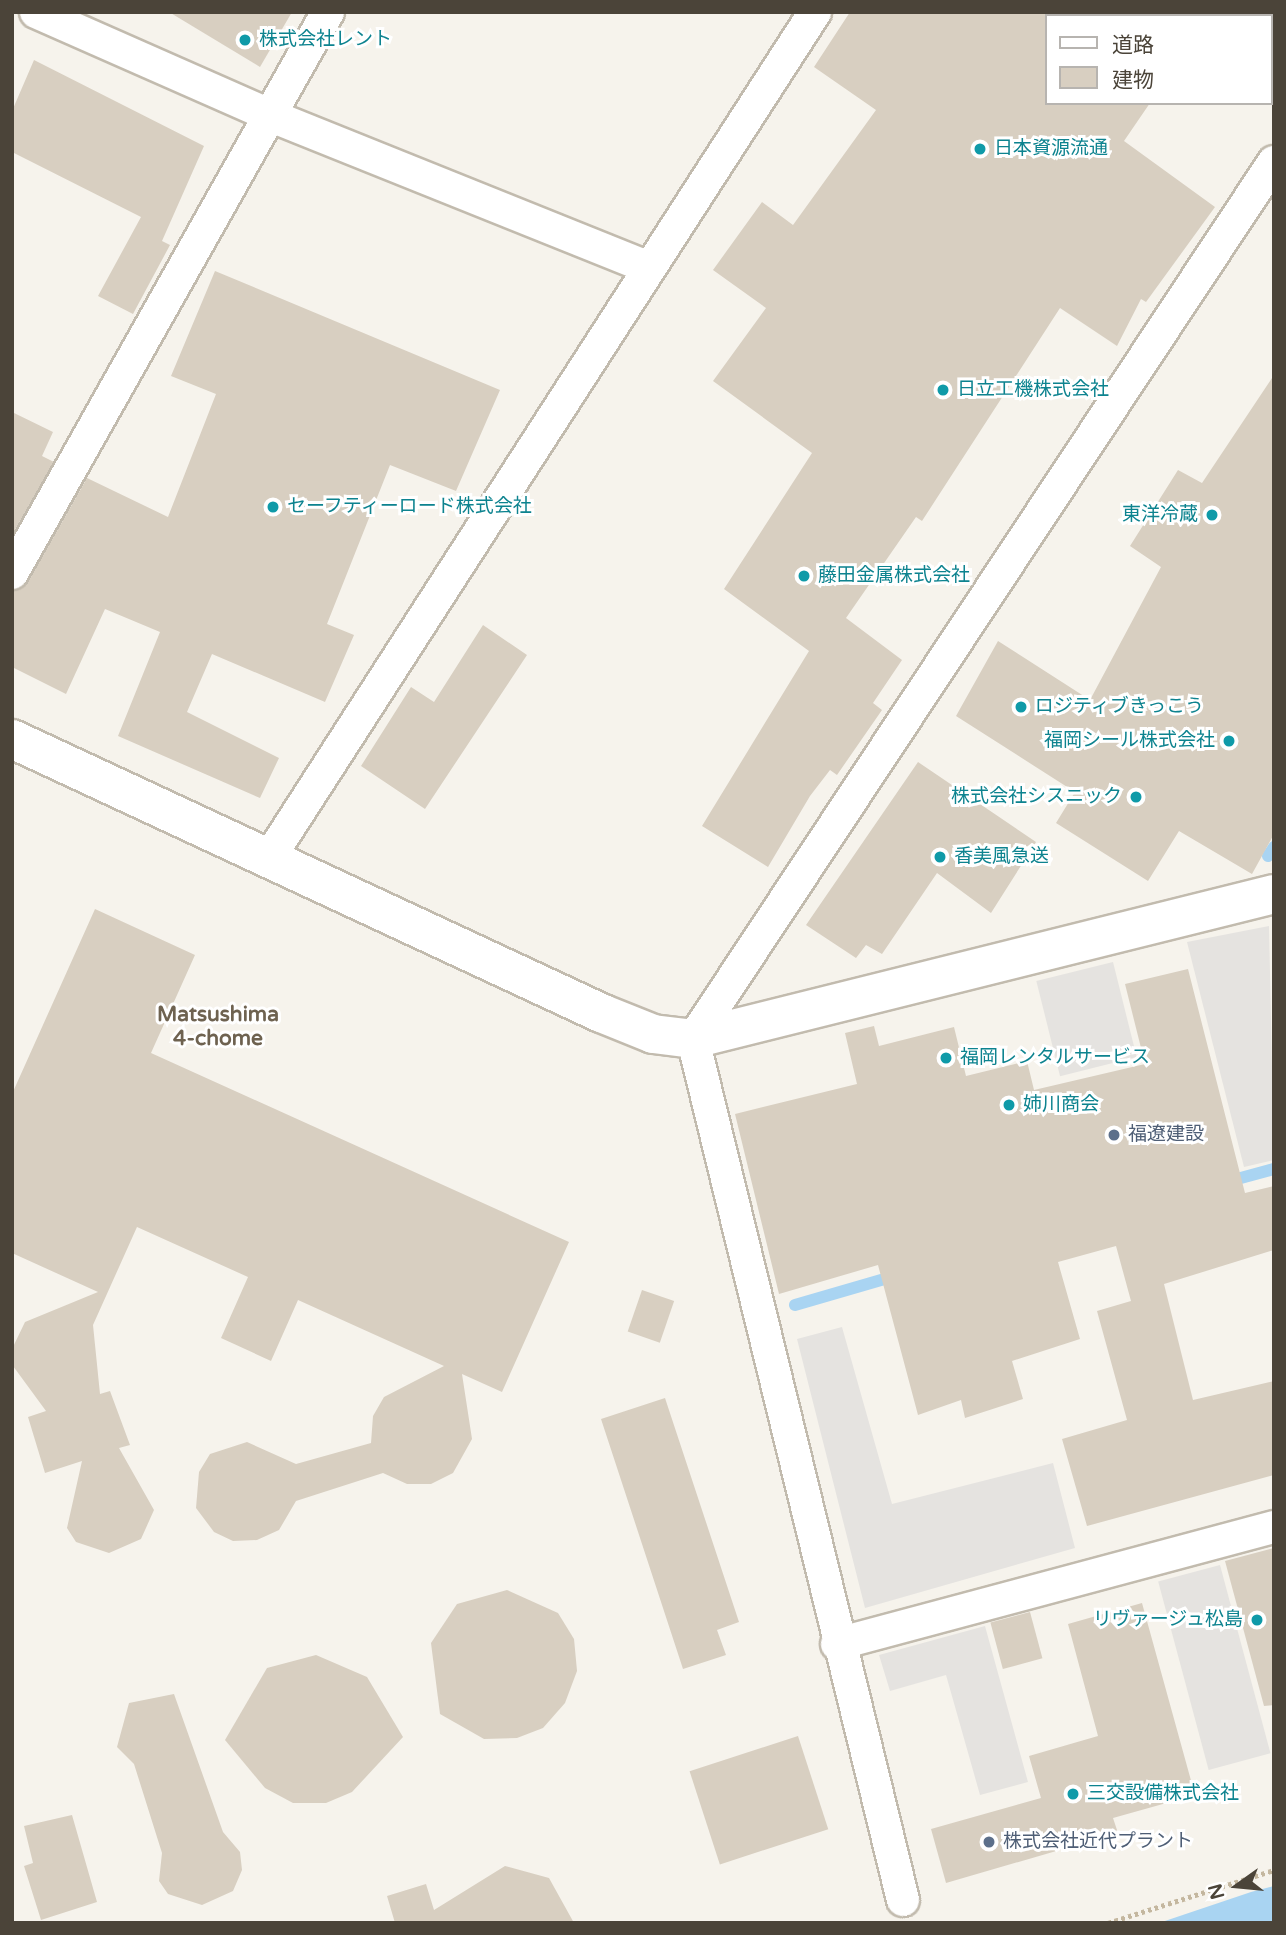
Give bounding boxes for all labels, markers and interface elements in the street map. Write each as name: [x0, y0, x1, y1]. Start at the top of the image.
legend: [1044, 14, 1272, 105]
place label: 株式会社レント: [259, 29, 392, 51]
marker: 株式会社レント: [237, 32, 253, 48]
text: 道路: [1112, 33, 1154, 58]
text: 建物: [1112, 68, 1154, 93]
place label: 日本資源流通: [994, 138, 1108, 160]
marker: 日本資源流通: [972, 141, 988, 157]
place label: 日立工機株式会社: [957, 379, 1109, 401]
marker: 日立工機株式会社: [935, 382, 951, 398]
place label: セーフティーロード株式会社: [287, 496, 534, 518]
marker: セーフティーロード株式会社: [265, 499, 281, 515]
place label: 東洋冷蔵: [1122, 504, 1198, 526]
marker: 東洋冷蔵: [1204, 507, 1220, 523]
place label: 藤田金属株式会社: [818, 565, 970, 587]
marker: 藤田金属株式会社: [796, 568, 812, 584]
place label: ロジティブきっこう: [1035, 696, 1206, 718]
marker: ロジティブきっこう: [1013, 699, 1029, 715]
place label: 福岡シール株式会社: [1044, 730, 1215, 752]
marker: 福岡シール株式会社: [1221, 733, 1237, 749]
place label: 株式会社シスニック: [951, 786, 1122, 808]
marker: 株式会社シスニック: [1128, 789, 1144, 805]
place label: 香美風急送: [954, 846, 1049, 868]
marker: 香美風急送: [932, 849, 948, 865]
district label: Matsushima 4-chome: [157, 1002, 279, 1052]
place label: 福岡レンタルサービス: [960, 1047, 1150, 1069]
marker: 福岡レンタルサービス: [938, 1050, 954, 1066]
place label: 姉川商会: [1023, 1094, 1099, 1116]
marker: 姉川商会: [1001, 1097, 1017, 1113]
place label: 福遼建設: [1128, 1124, 1204, 1146]
marker: 福遼建設: [1106, 1127, 1122, 1143]
place label: リヴァージュ松島: [1091, 1609, 1243, 1631]
marker: リヴァージュ松島: [1249, 1612, 1265, 1628]
place label: 三交設備株式会社: [1087, 1783, 1239, 1805]
marker: 三交設備株式会社: [1065, 1786, 1081, 1802]
place label: 株式会社近代プラント: [1003, 1831, 1193, 1853]
marker: 株式会社近代プラント: [981, 1834, 997, 1850]
north arrow: [1202, 1851, 1272, 1921]
text: N: [1204, 1881, 1229, 1902]

